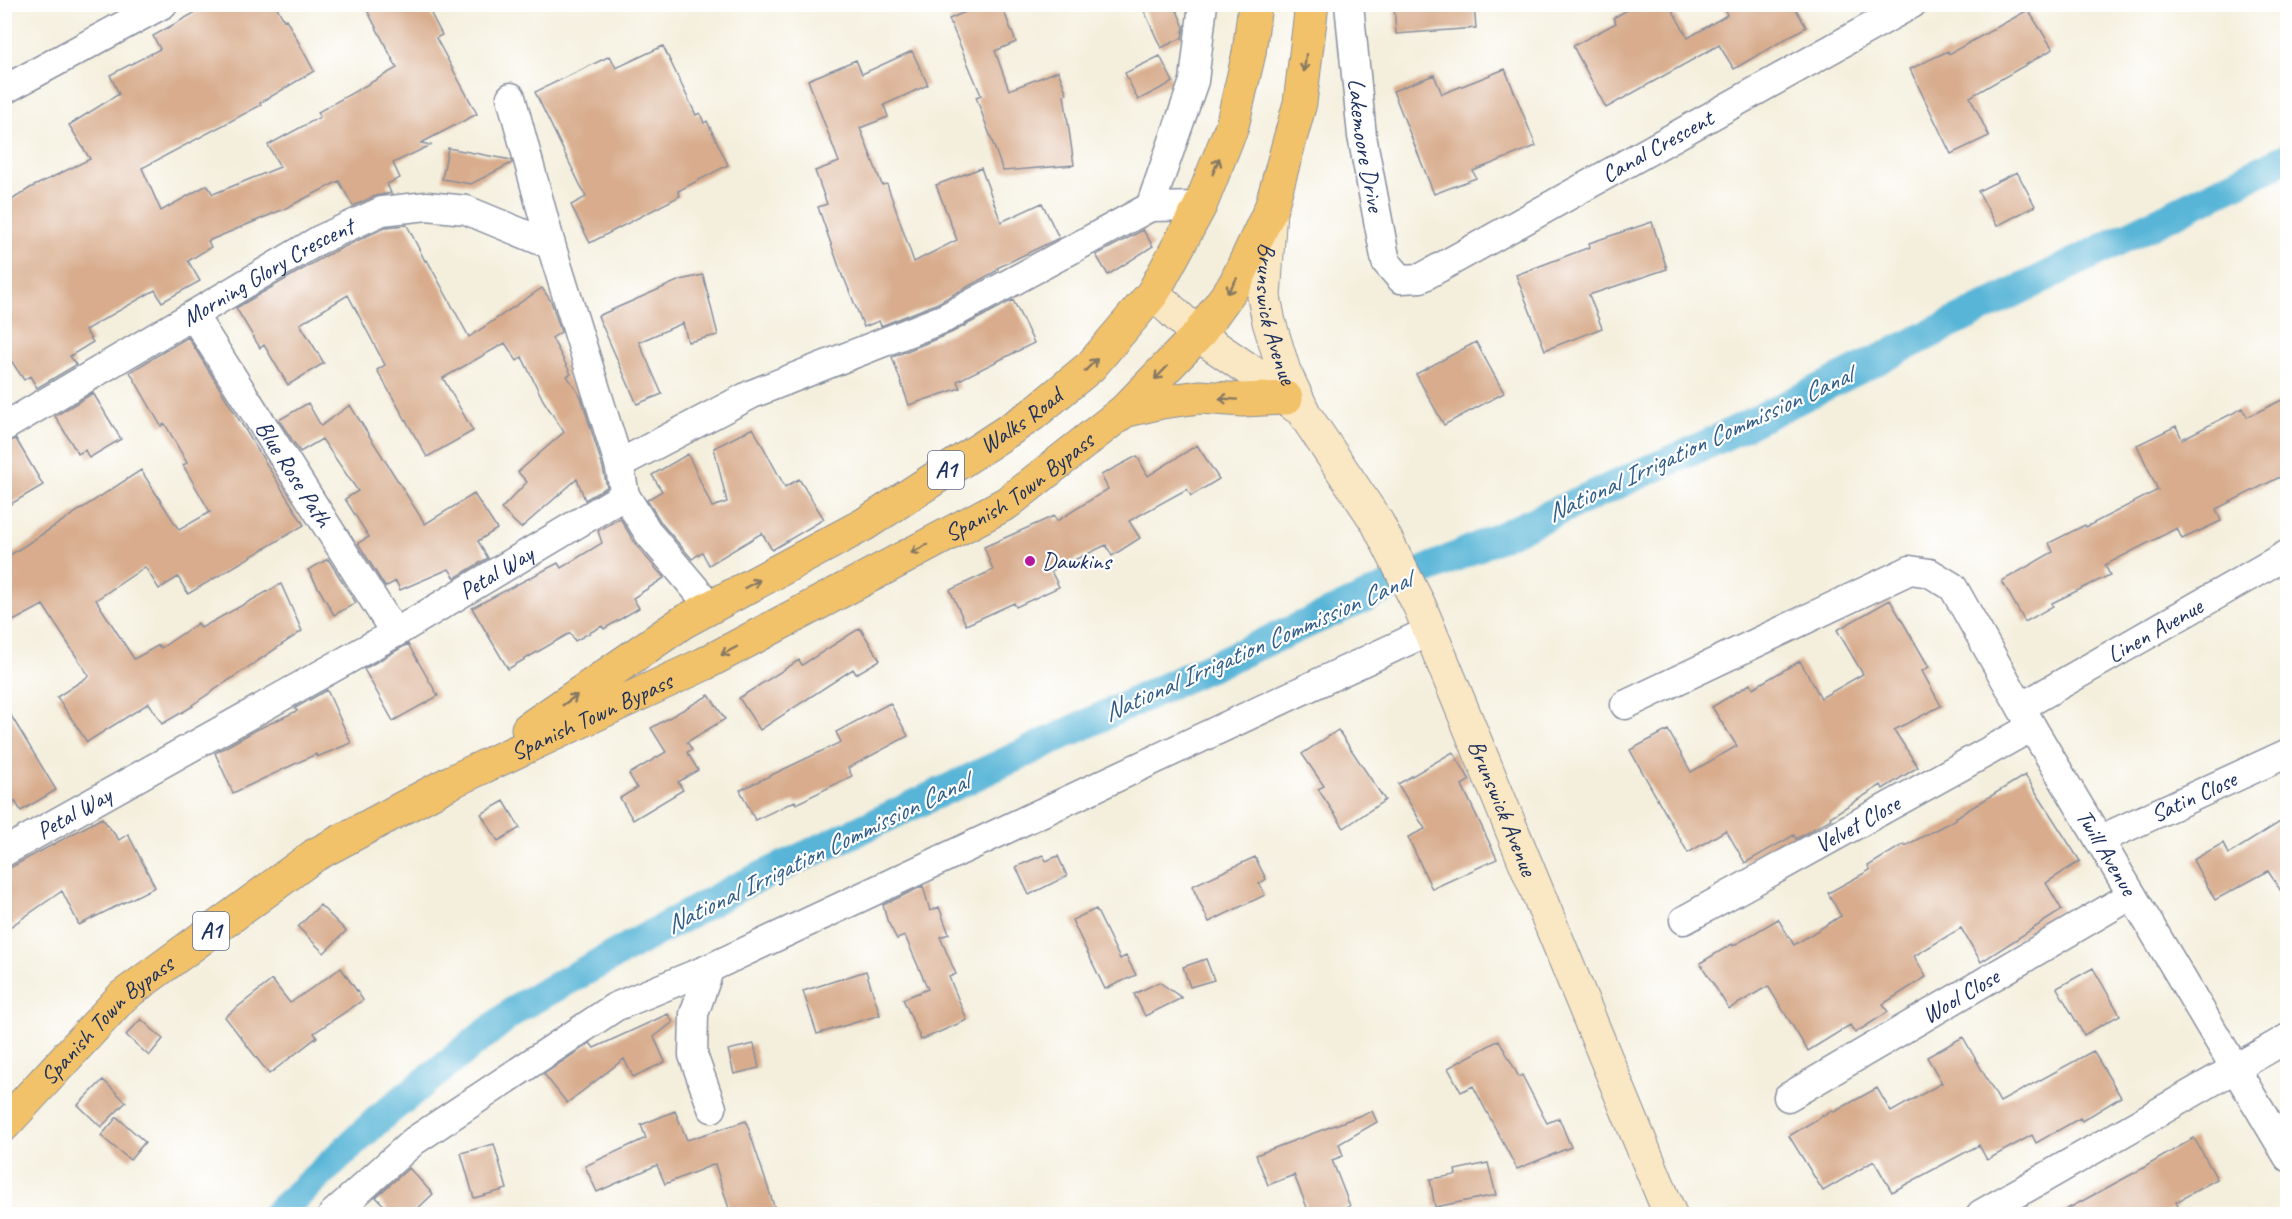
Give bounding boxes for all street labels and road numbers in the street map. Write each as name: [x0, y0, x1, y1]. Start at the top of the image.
street label: Lakemoore Drive: [1341, 77, 1391, 216]
street label: Canal Crescent: [1596, 102, 1720, 189]
street label: Morning Glory Crescent: [176, 210, 361, 333]
street label: Brunswick Avenue: [1248, 242, 1304, 391]
street label: Walks Road: [974, 379, 1071, 460]
street label: Blue Rose Path: [249, 415, 340, 534]
street label: Spanish Town Bypass: [939, 424, 1102, 548]
road number: A1: [928, 451, 964, 489]
street label: Petal Way: [454, 538, 540, 606]
street label: Linen Avenue: [2101, 590, 2210, 670]
street label: Spanish Town Bypass: [506, 665, 679, 767]
street label: Brunswick Avenue: [1461, 735, 1545, 882]
street label: Satin Close: [2146, 763, 2243, 829]
street label: Petal Way: [31, 779, 118, 846]
street label: Velvet Close: [1809, 787, 1907, 860]
street label: Twill Avenue: [2069, 804, 2145, 903]
road number: A1: [193, 912, 229, 950]
street label: Spanish Town Bypass: [33, 947, 182, 1091]
street label: Wool Close: [1917, 960, 2006, 1030]

